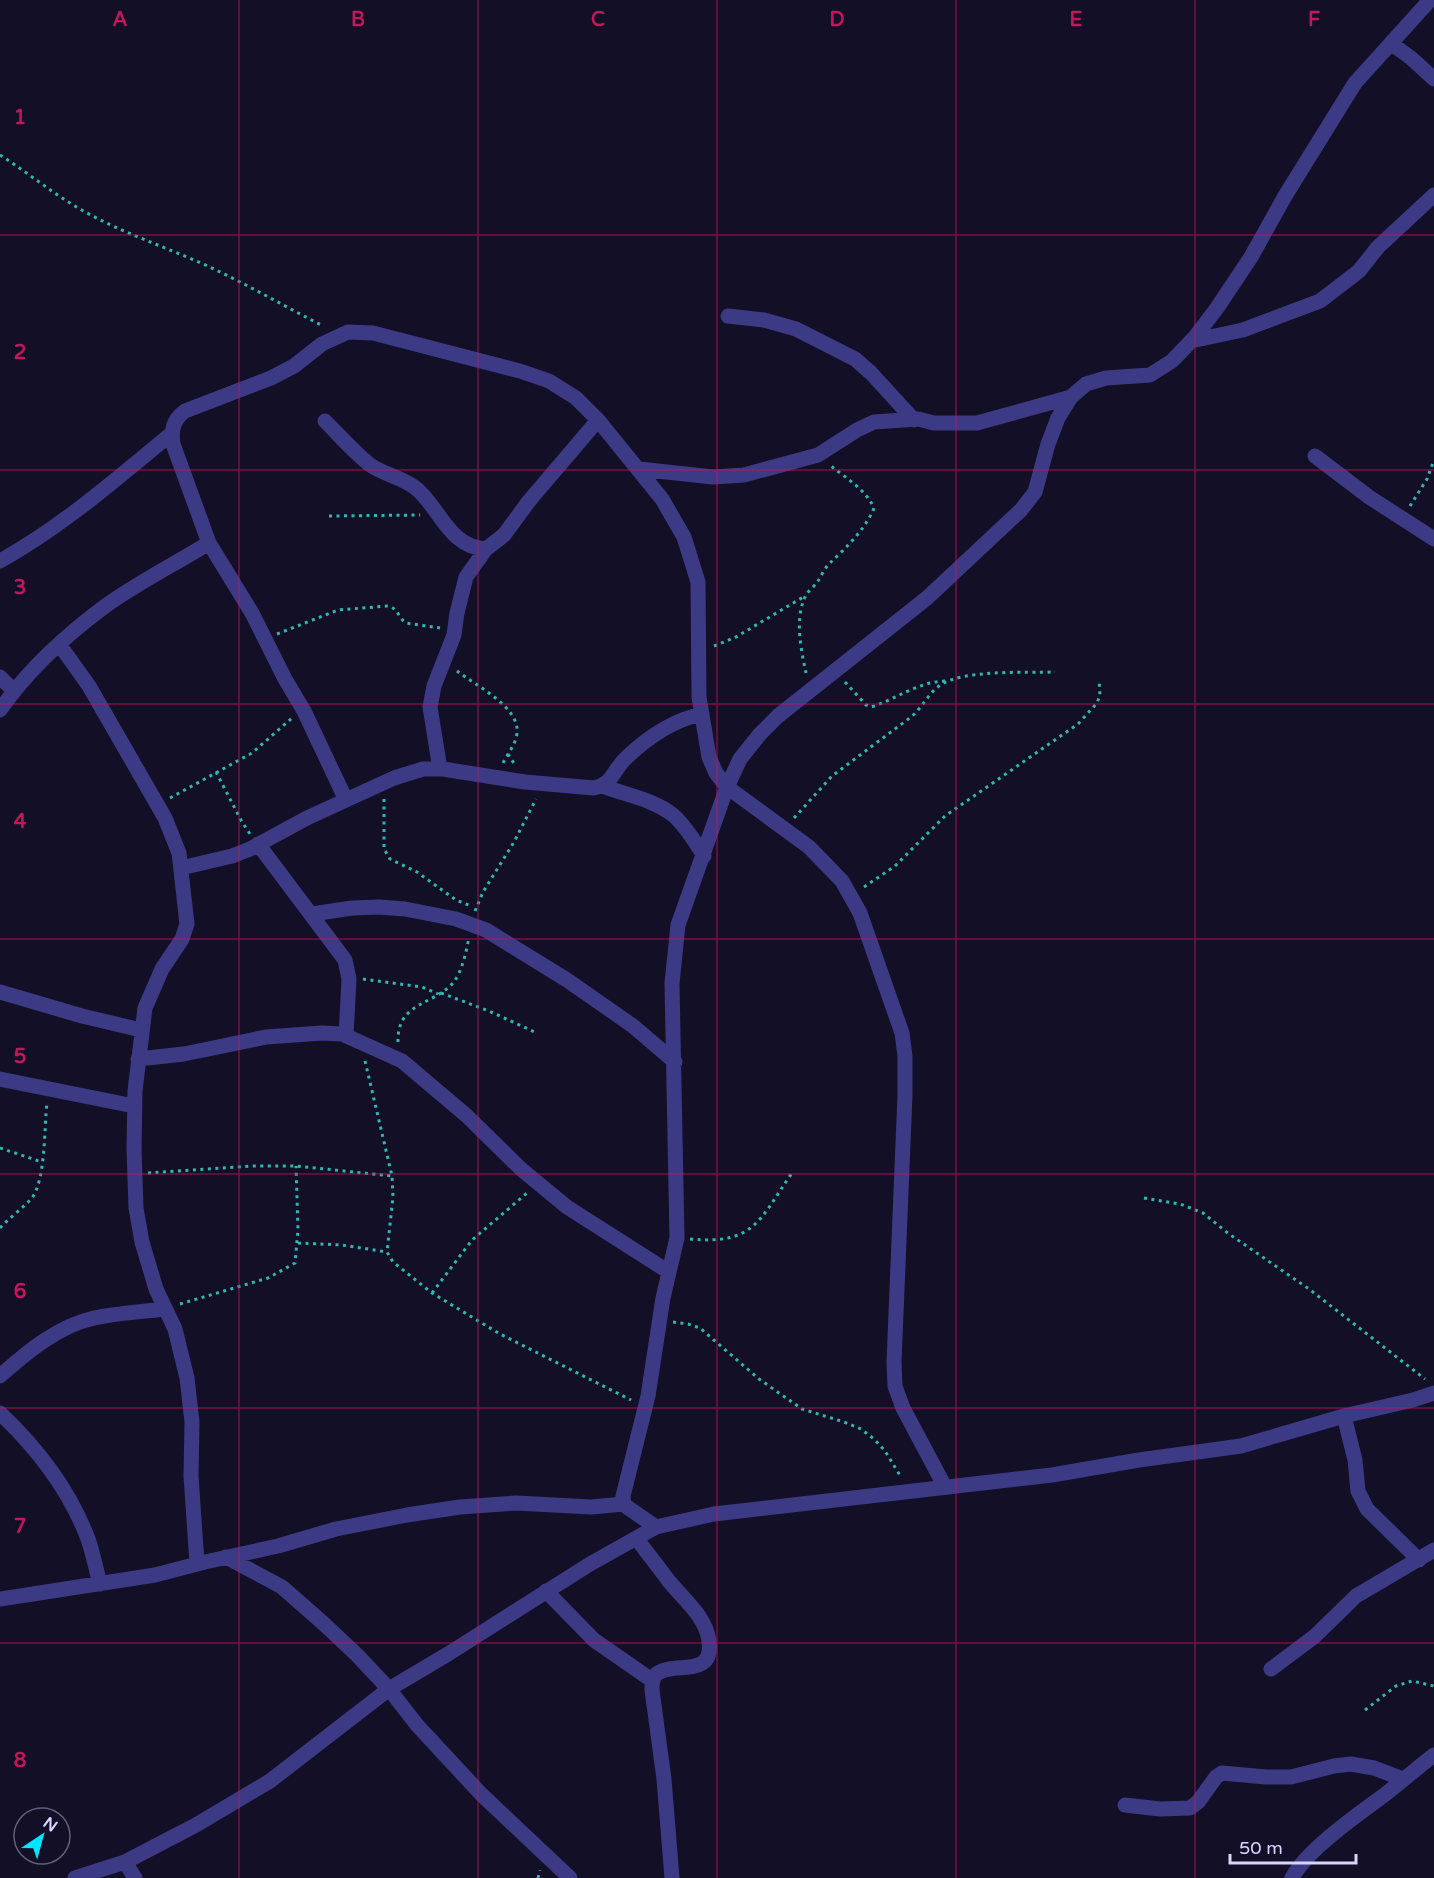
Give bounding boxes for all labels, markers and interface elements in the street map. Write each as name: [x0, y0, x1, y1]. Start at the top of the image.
text: A: [113, 8, 128, 32]
text: B: [351, 8, 365, 32]
text: C: [591, 8, 605, 32]
text: D: [829, 8, 845, 32]
text: E: [1070, 8, 1083, 32]
text: F: [1308, 8, 1320, 32]
text: 1: [14, 106, 26, 130]
text: 2: [14, 341, 26, 365]
text: 3: [14, 576, 26, 600]
text: 4: [14, 810, 27, 834]
text: 5: [14, 1045, 26, 1069]
text: 6: [14, 1280, 26, 1304]
text: 7: [14, 1515, 26, 1539]
text: 8: [14, 1749, 26, 1773]
north arrow: [12, 1806, 72, 1866]
text: N: [39, 1813, 61, 1837]
scale bar: [1230, 1827, 1356, 1865]
text: 50 m: [1239, 1837, 1283, 1859]

